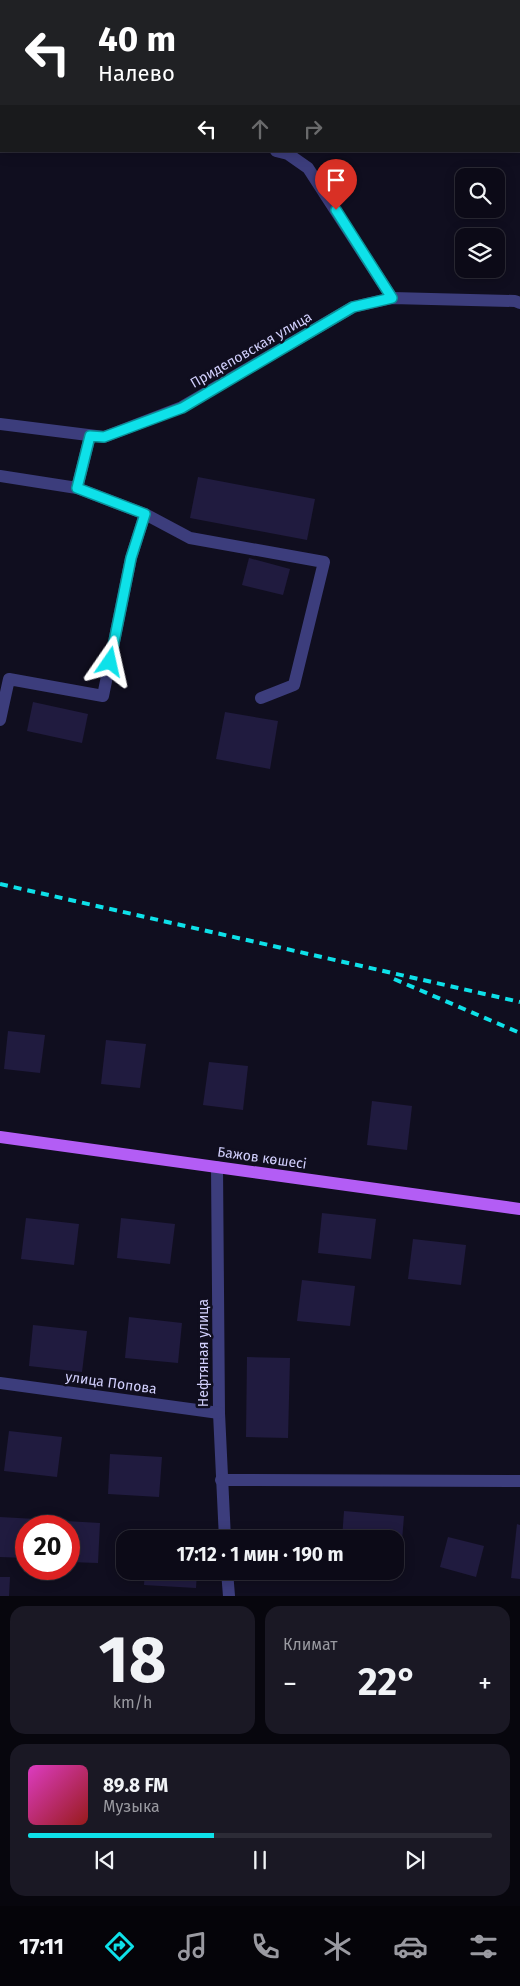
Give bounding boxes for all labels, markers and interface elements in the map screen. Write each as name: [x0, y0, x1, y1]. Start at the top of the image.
text: 40 m: [98, 18, 176, 60]
icon: left: [15, 20, 80, 85]
text: Налево: [98, 60, 175, 87]
icon: left: [193, 115, 221, 143]
icon: ahead: [246, 115, 274, 143]
icon: right: [299, 115, 327, 143]
pin: [315, 159, 357, 210]
icon: arrive: [322, 166, 350, 194]
map controls: [455, 168, 505, 278]
button: search: [455, 168, 505, 218]
button: layers: [455, 228, 505, 278]
street label: Придеповская улица: [187, 308, 315, 392]
position arrow: [83, 635, 135, 687]
street label: Бажов көшесі: [216, 1143, 308, 1173]
street label: Нефтяная улица: [195, 1299, 212, 1407]
street label: улица Попова: [64, 1368, 158, 1398]
speed limit sign: 20: [15, 1515, 80, 1580]
text: 17:12 · 1 мин · 190 m: [177, 1543, 343, 1566]
text: 18: [99, 1621, 166, 1699]
text: Климат: [283, 1635, 338, 1654]
text: 22°: [358, 1659, 417, 1705]
text: −: [283, 1667, 297, 1700]
text: +: [478, 1667, 492, 1700]
text: km/h: [113, 1693, 152, 1712]
text: 89.8 FM: [103, 1774, 168, 1797]
text: Музыка: [103, 1797, 160, 1816]
icon: previous: [91, 1846, 119, 1874]
icon: pause: [246, 1846, 274, 1874]
icon: next: [401, 1846, 429, 1874]
icon: directions: [102, 1929, 137, 1964]
icon: music: [175, 1929, 210, 1964]
icon: phone: [248, 1929, 283, 1964]
icon: climate: [320, 1929, 355, 1964]
icon: car: [393, 1929, 428, 1964]
icon: filters: [466, 1929, 501, 1964]
text: 17:11: [19, 1933, 64, 1960]

